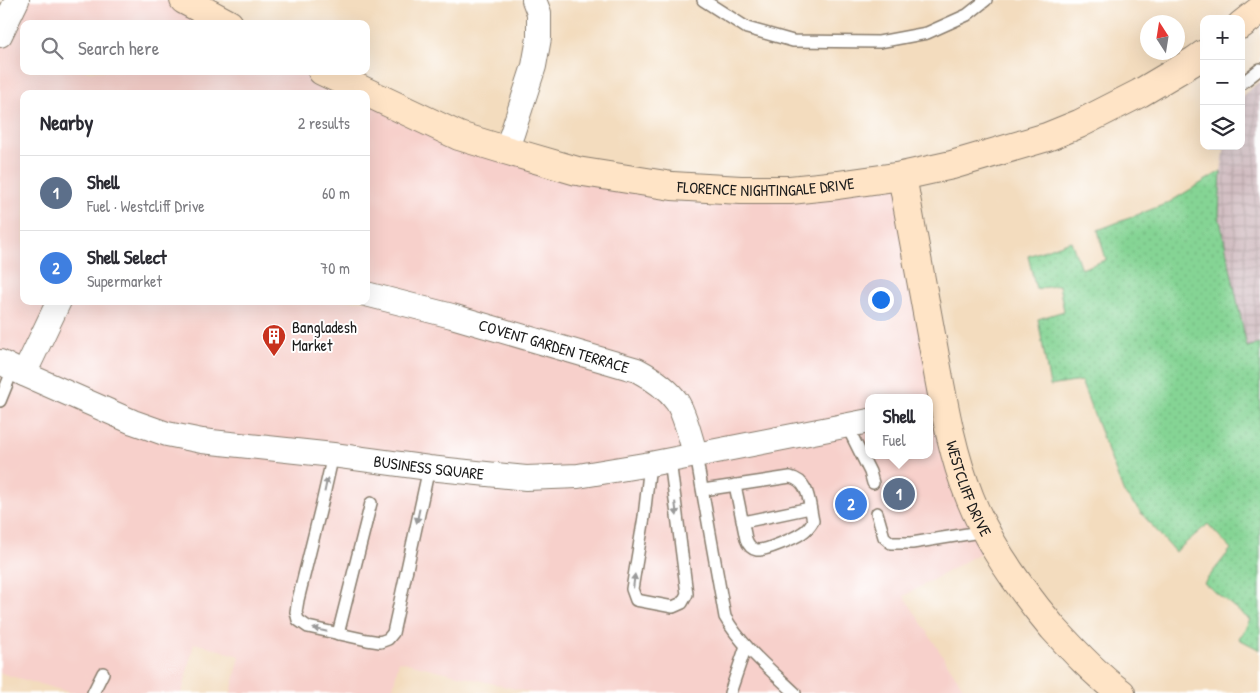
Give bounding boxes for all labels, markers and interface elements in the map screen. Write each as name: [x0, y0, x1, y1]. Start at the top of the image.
north arrow: [1140, 15, 1185, 60]
map controls: [1200, 15, 1245, 150]
button: +: [1200, 15, 1245, 60]
search box: [20, 20, 370, 75]
icon: search: [38, 34, 66, 62]
text: Search here: [78, 35, 159, 61]
button: −: [1200, 60, 1245, 105]
button: layers: [1200, 105, 1245, 150]
text: Nearby: [40, 108, 93, 137]
text: 2 results: [298, 112, 350, 134]
text: Shell: [87, 169, 119, 195]
street label: FLORENCE NIGHTINGALE DRIVE: [676, 172, 856, 201]
text: 1: [53, 182, 59, 204]
text: 60 m: [322, 182, 350, 204]
text: Fuel · Westcliff Drive: [87, 195, 205, 217]
text: Shell Select: [87, 244, 167, 270]
text: 2: [52, 257, 60, 279]
text: 70 m: [320, 257, 350, 279]
text: Supermarket: [87, 270, 162, 292]
your location: [868, 287, 894, 313]
street label: COVENT GARDEN TERRACE: [476, 313, 632, 378]
place label: Bangladesh Market: [292, 316, 357, 356]
building icon: Bangladesh Market: [261, 323, 287, 357]
popup: [865, 394, 933, 459]
text: Shell: [883, 403, 915, 429]
text: Fuel: [883, 429, 906, 451]
street label: WESTCLIFF DRIVE: [941, 438, 997, 540]
street label: BUSINESS SQUARE: [372, 450, 485, 485]
pin: 1: [883, 475, 915, 513]
one-way arrow: [322, 478, 330, 493]
pin: 2: [835, 485, 867, 523]
one-way arrow: [672, 501, 680, 517]
one-way arrow: [414, 508, 422, 524]
one-way arrow: [630, 573, 638, 589]
one-way arrow: [311, 625, 327, 633]

